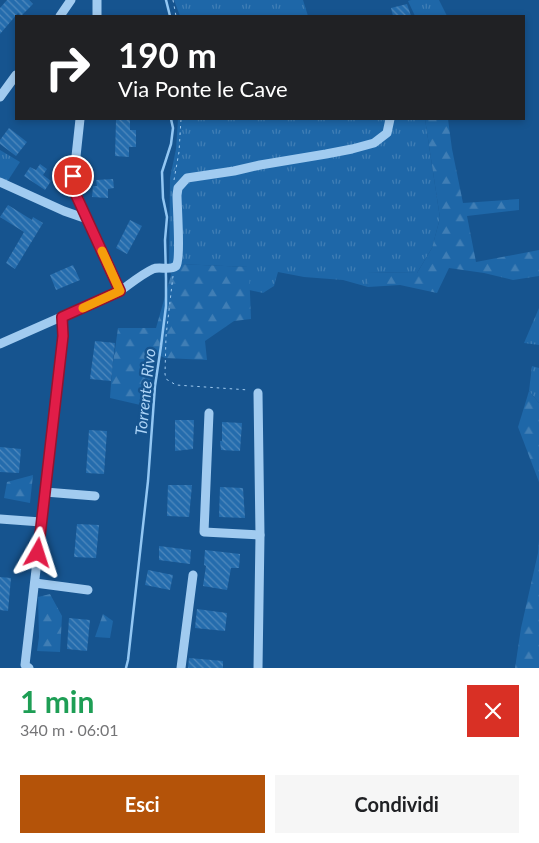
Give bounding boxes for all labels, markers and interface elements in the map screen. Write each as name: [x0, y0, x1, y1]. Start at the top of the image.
text: 190 m: [118, 33, 217, 75]
icon: right: [35, 35, 100, 100]
text: Via Ponte le Cave: [118, 75, 288, 102]
pin: [52, 155, 94, 197]
icon: arrive: [59, 162, 87, 190]
water label: Torrente Rivo: [130, 347, 159, 436]
position arrow: [11, 526, 63, 578]
text: 1 min: [20, 683, 94, 719]
button: close: [467, 685, 519, 737]
text: 340 m · 06:01: [20, 720, 119, 739]
button: Esci: [20, 775, 265, 833]
button: Condividi: [275, 775, 519, 833]

